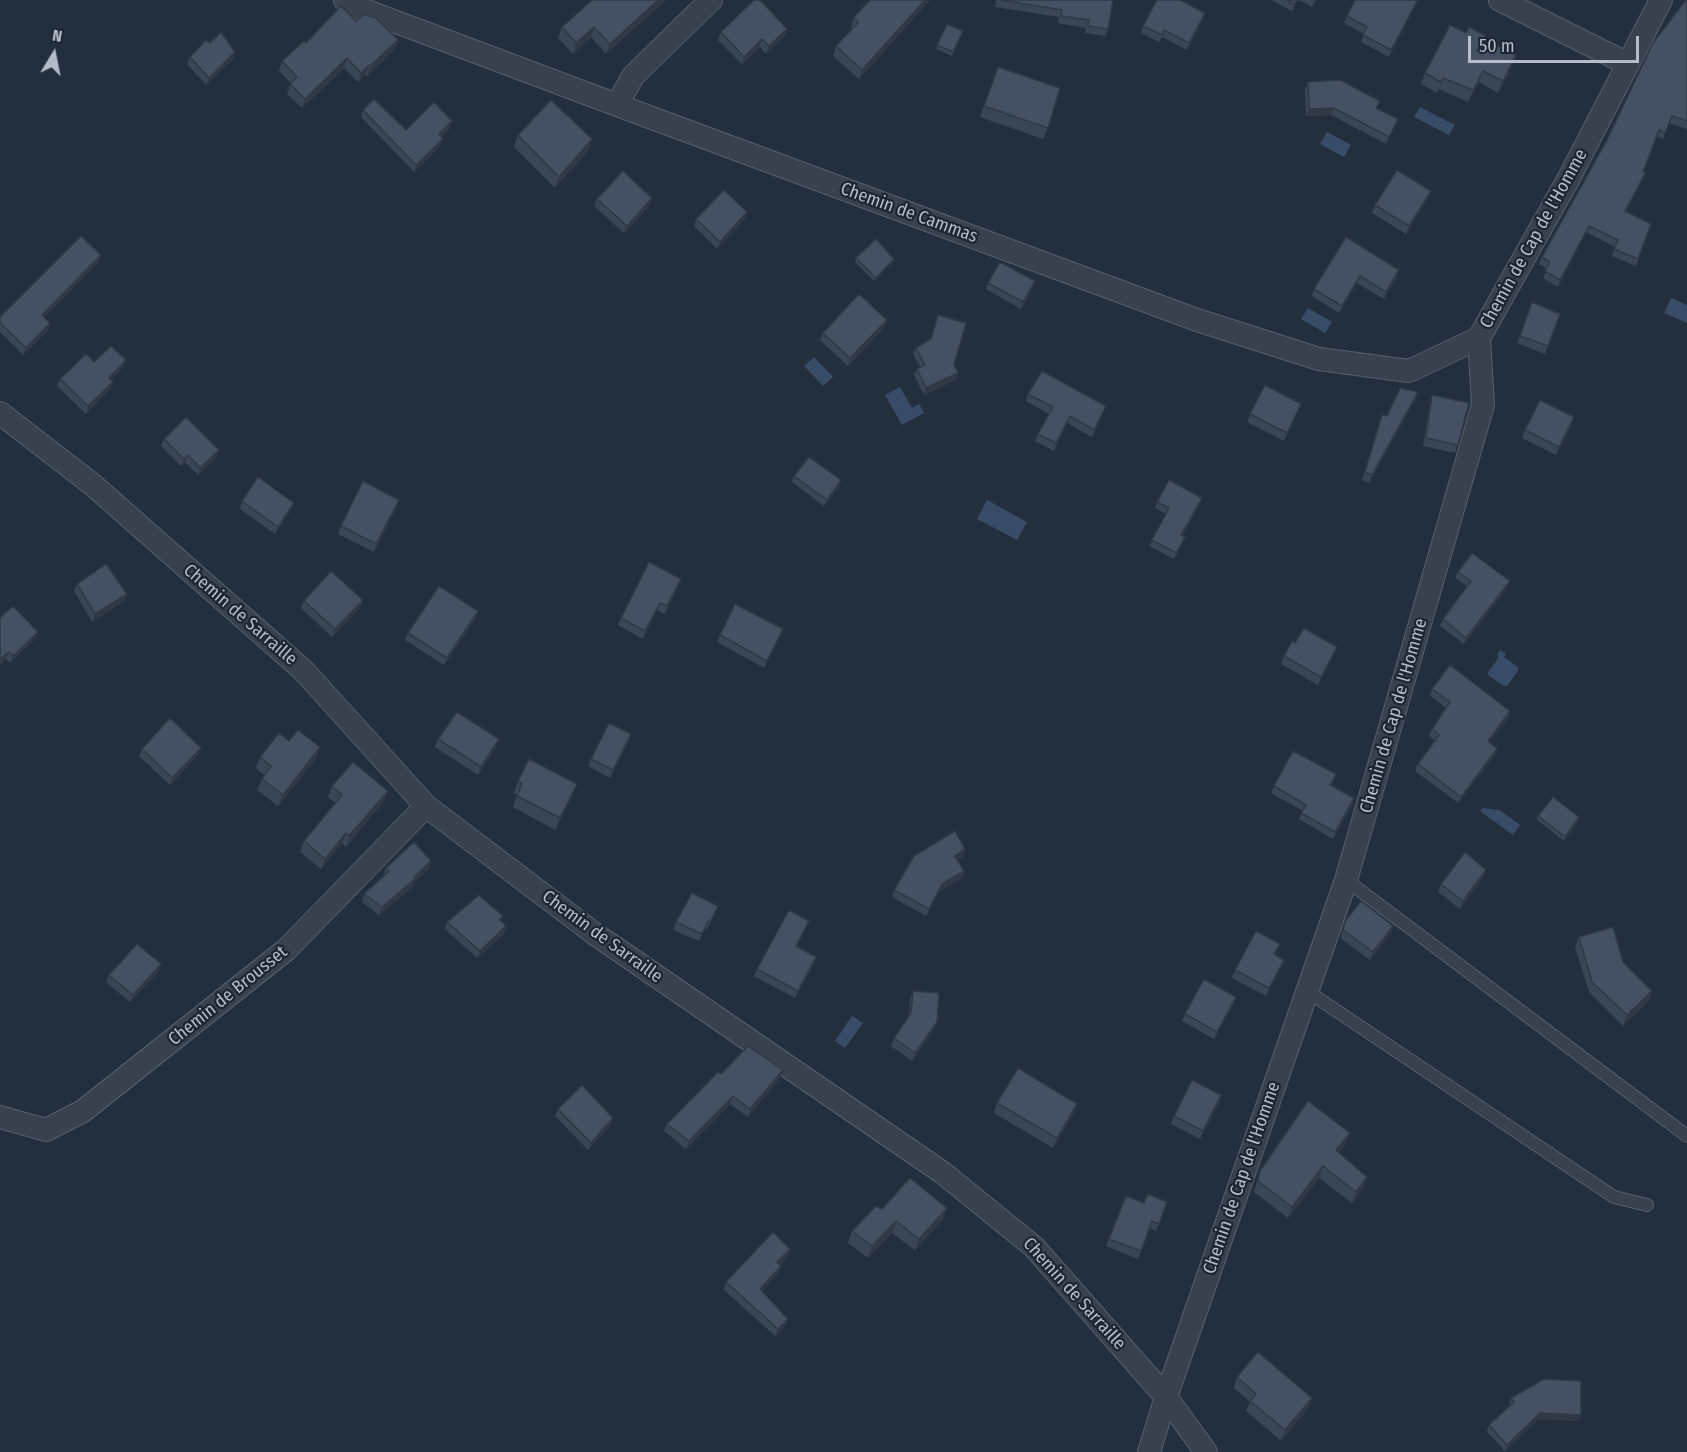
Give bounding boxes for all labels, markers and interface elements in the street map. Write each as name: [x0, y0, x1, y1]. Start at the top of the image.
north arrow: [24, 24, 84, 84]
scale bar: [1471, 24, 1642, 62]
text: N: [51, 26, 64, 46]
text: 50 m: [1479, 35, 1515, 57]
street label: Chemin de Cap de l'Homme: [1476, 146, 1592, 332]
street label: Chemin de Cammas: [838, 178, 980, 248]
street label: Chemin de Sarraille: [179, 560, 301, 670]
street label: Chemin de Cap de l'Homme: [1356, 616, 1432, 816]
street label: Chemin de Sarraille: [538, 886, 666, 988]
street label: Chemin de Brousset: [164, 941, 292, 1051]
street label: Chemin de Cap de l'Homme: [1199, 1079, 1285, 1277]
street label: Chemin de Sarraille: [1018, 1233, 1130, 1355]

